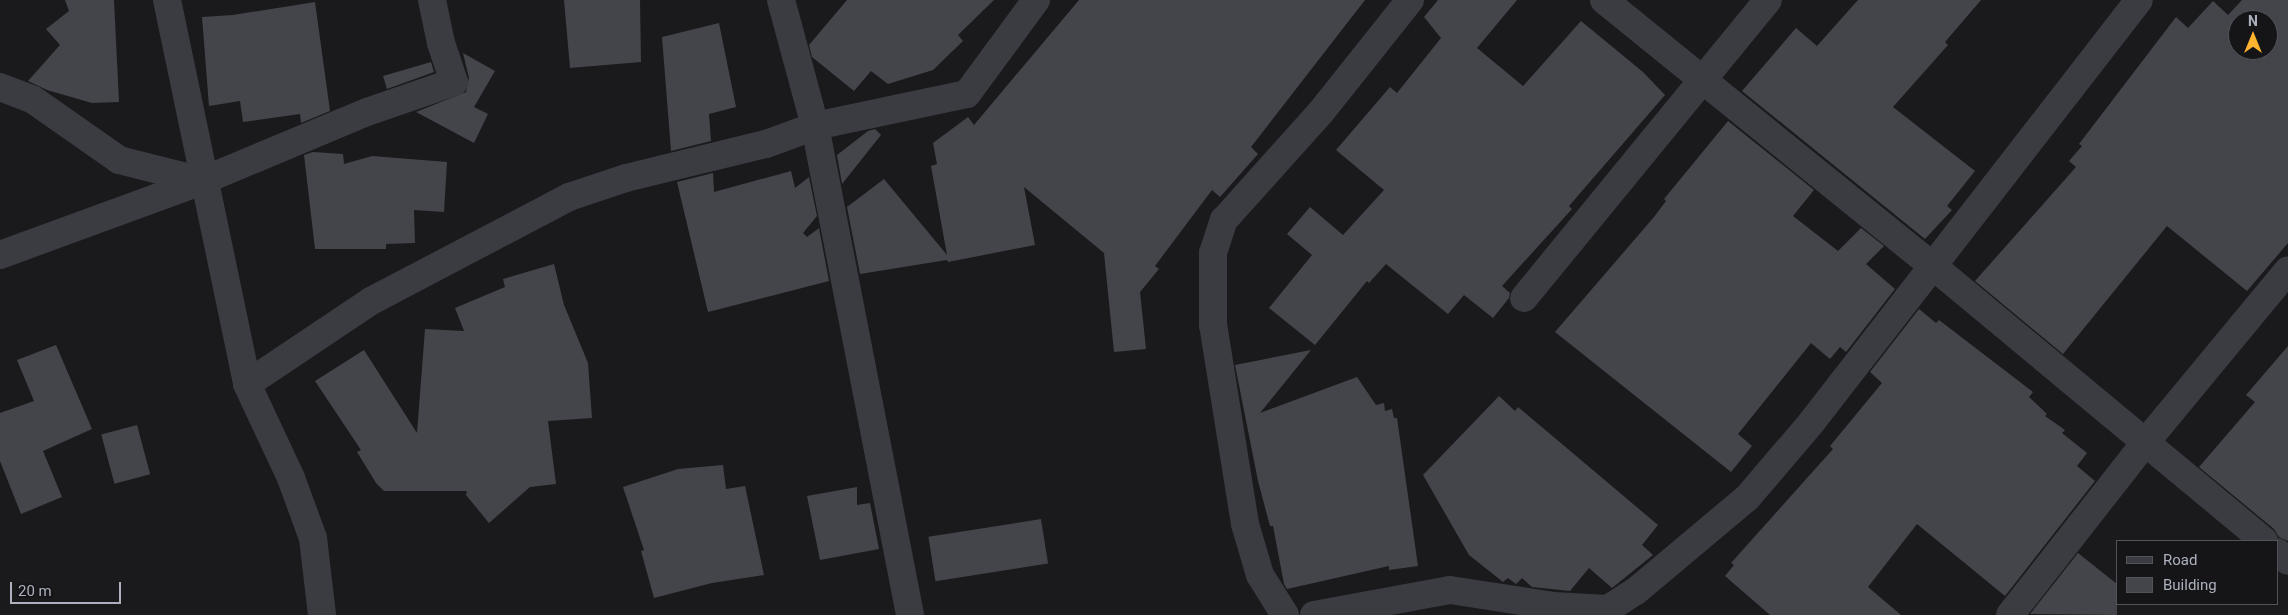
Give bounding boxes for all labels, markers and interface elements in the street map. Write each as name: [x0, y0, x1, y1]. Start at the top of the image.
north arrow: [2228, 10, 2278, 60]
text: N: [2248, 13, 2258, 29]
legend: [2116, 540, 2278, 605]
text: Road: [2163, 551, 2197, 569]
scale bar: [12, 572, 124, 604]
text: Building: [2163, 576, 2217, 594]
text: 20 m: [18, 582, 52, 600]

